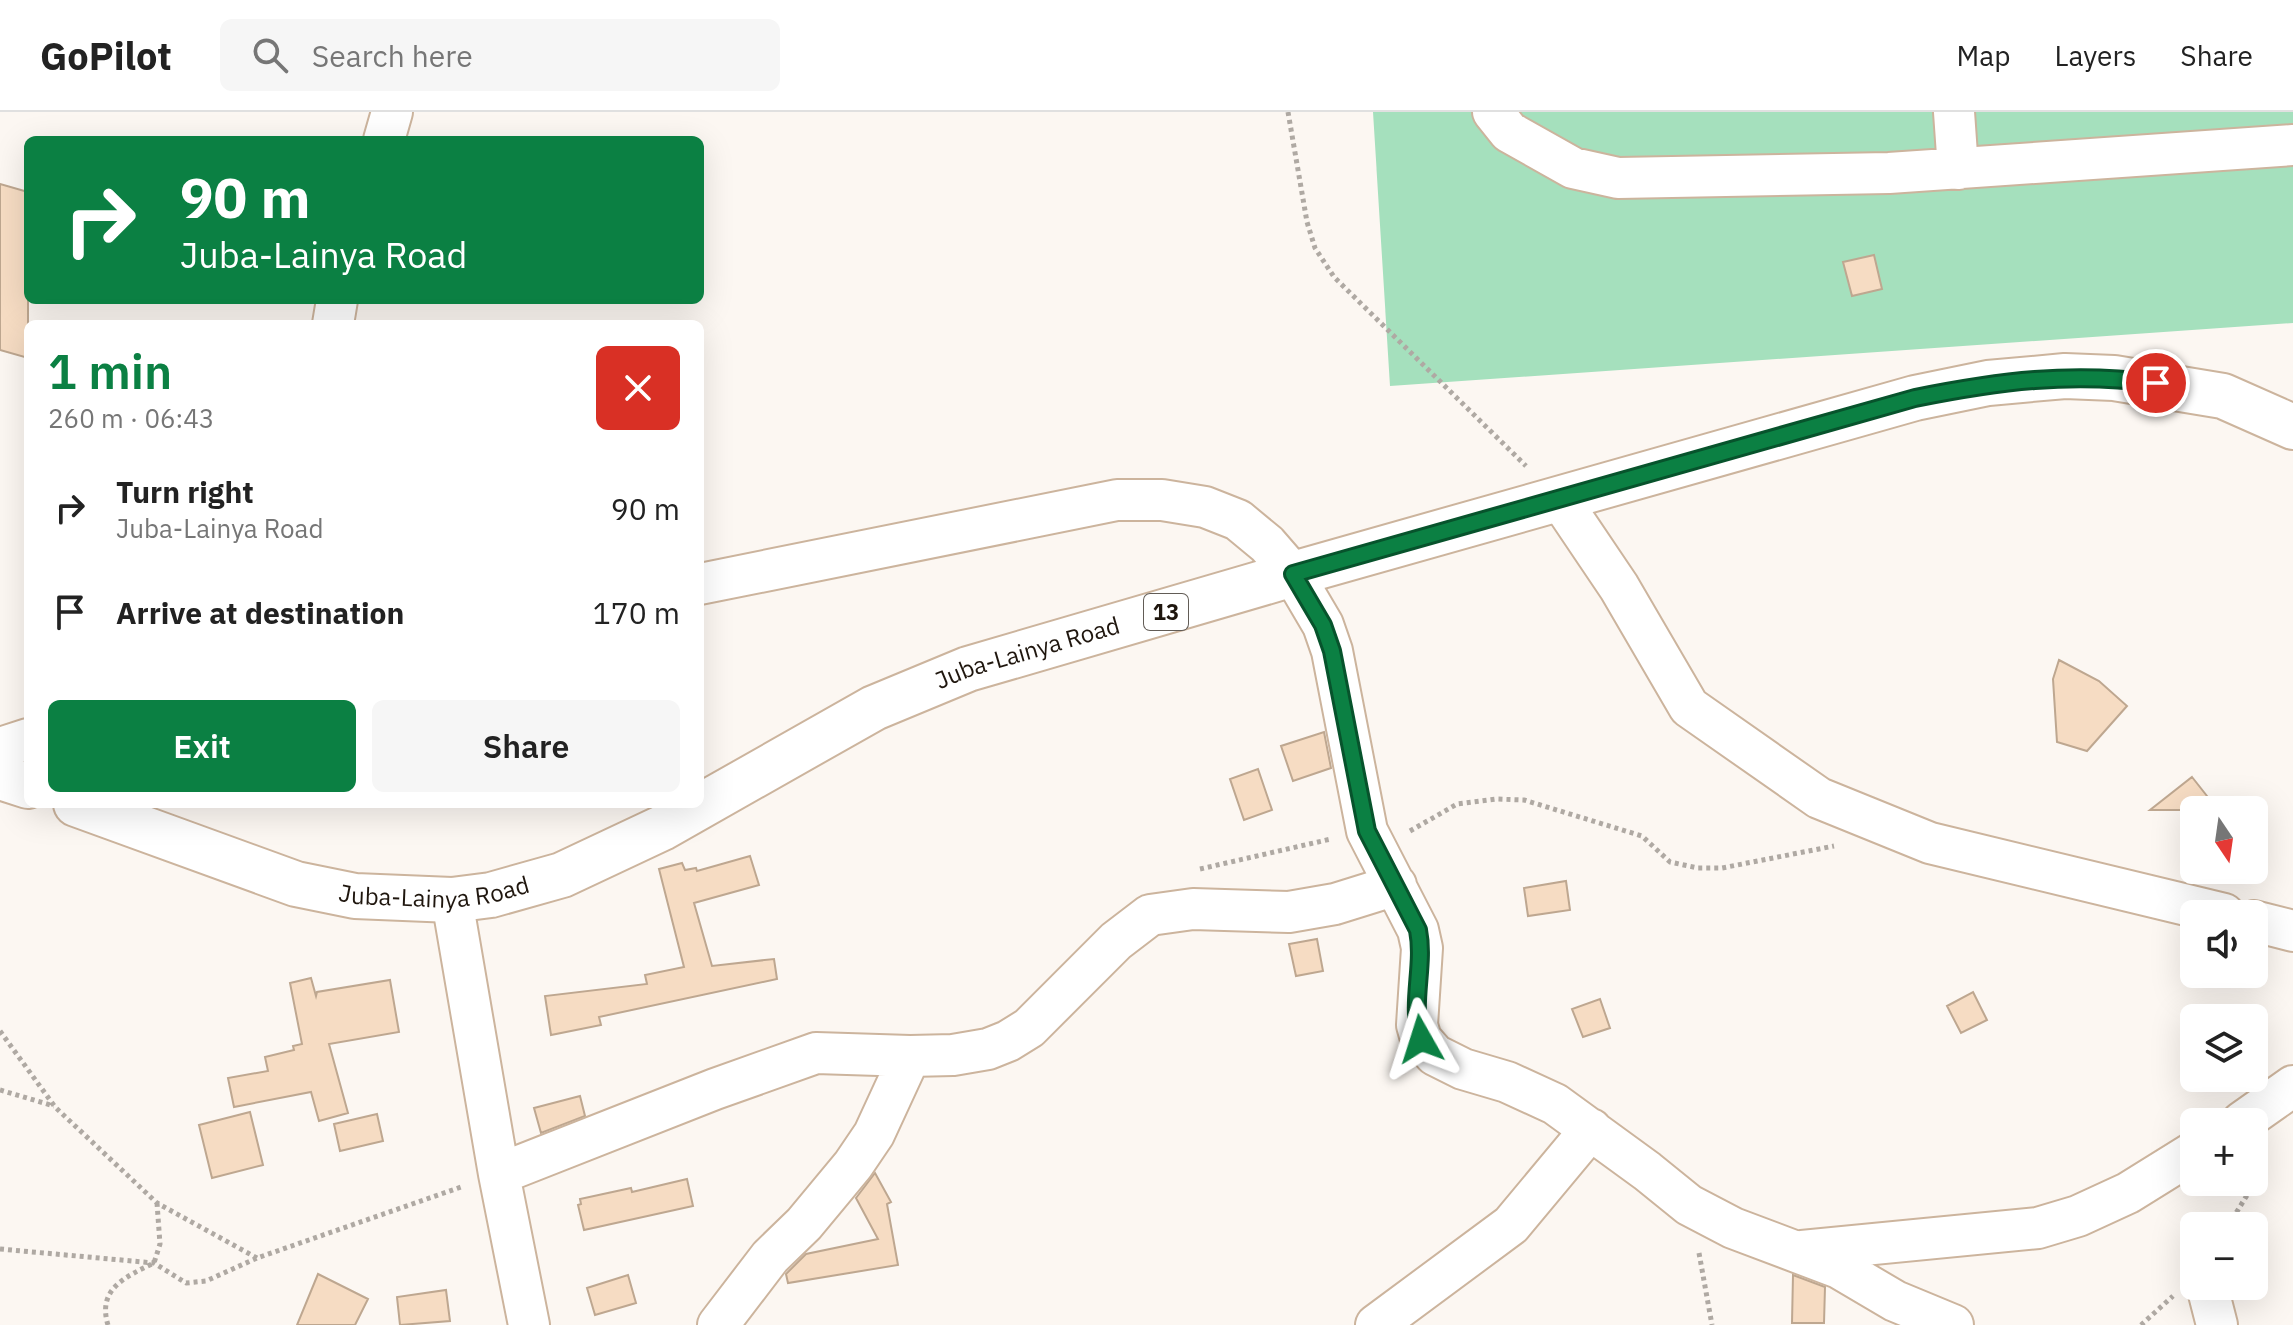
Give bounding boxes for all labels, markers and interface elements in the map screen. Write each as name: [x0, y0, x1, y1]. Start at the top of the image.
search box: [220, 19, 780, 91]
text: GoPilot: [40, 31, 172, 80]
icon: search: [248, 33, 292, 77]
text: Search here: [312, 36, 473, 75]
text: Map: [1956, 37, 2010, 74]
text: Layers: [2054, 37, 2136, 74]
text: Share: [2180, 37, 2253, 74]
text: 90 m: [180, 161, 310, 233]
icon: right: [48, 168, 152, 272]
text: Juba-Lainya Road: [180, 231, 467, 278]
text: 1 min: [48, 340, 172, 402]
button: close: [596, 346, 680, 430]
pin: [2122, 349, 2190, 417]
icon: arrive: [2134, 361, 2178, 405]
text: 260 m · 06:43: [48, 401, 214, 435]
text: Turn right: [116, 472, 254, 511]
icon: right: [48, 486, 92, 530]
text: 90 m: [611, 489, 680, 528]
text: Juba-Lainya Road: [116, 511, 324, 545]
icon: arrive: [48, 590, 92, 634]
text: Arrive at destination: [116, 593, 404, 632]
text: 170 m: [593, 593, 680, 632]
road number: 13: [1144, 594, 1188, 630]
street label: Juba-Lainya Road: [930, 608, 1123, 696]
button: Exit: [48, 700, 356, 792]
button: Share: [372, 700, 680, 792]
north arrow: [2180, 796, 2268, 884]
map controls: [2180, 796, 2268, 1300]
street label: Juba-Lainya Road: [336, 868, 533, 915]
button: sound: [2180, 900, 2268, 988]
position arrow: [1379, 997, 1463, 1081]
button: layers: [2180, 1004, 2268, 1092]
button: +: [2180, 1108, 2268, 1196]
button: −: [2180, 1212, 2268, 1300]

